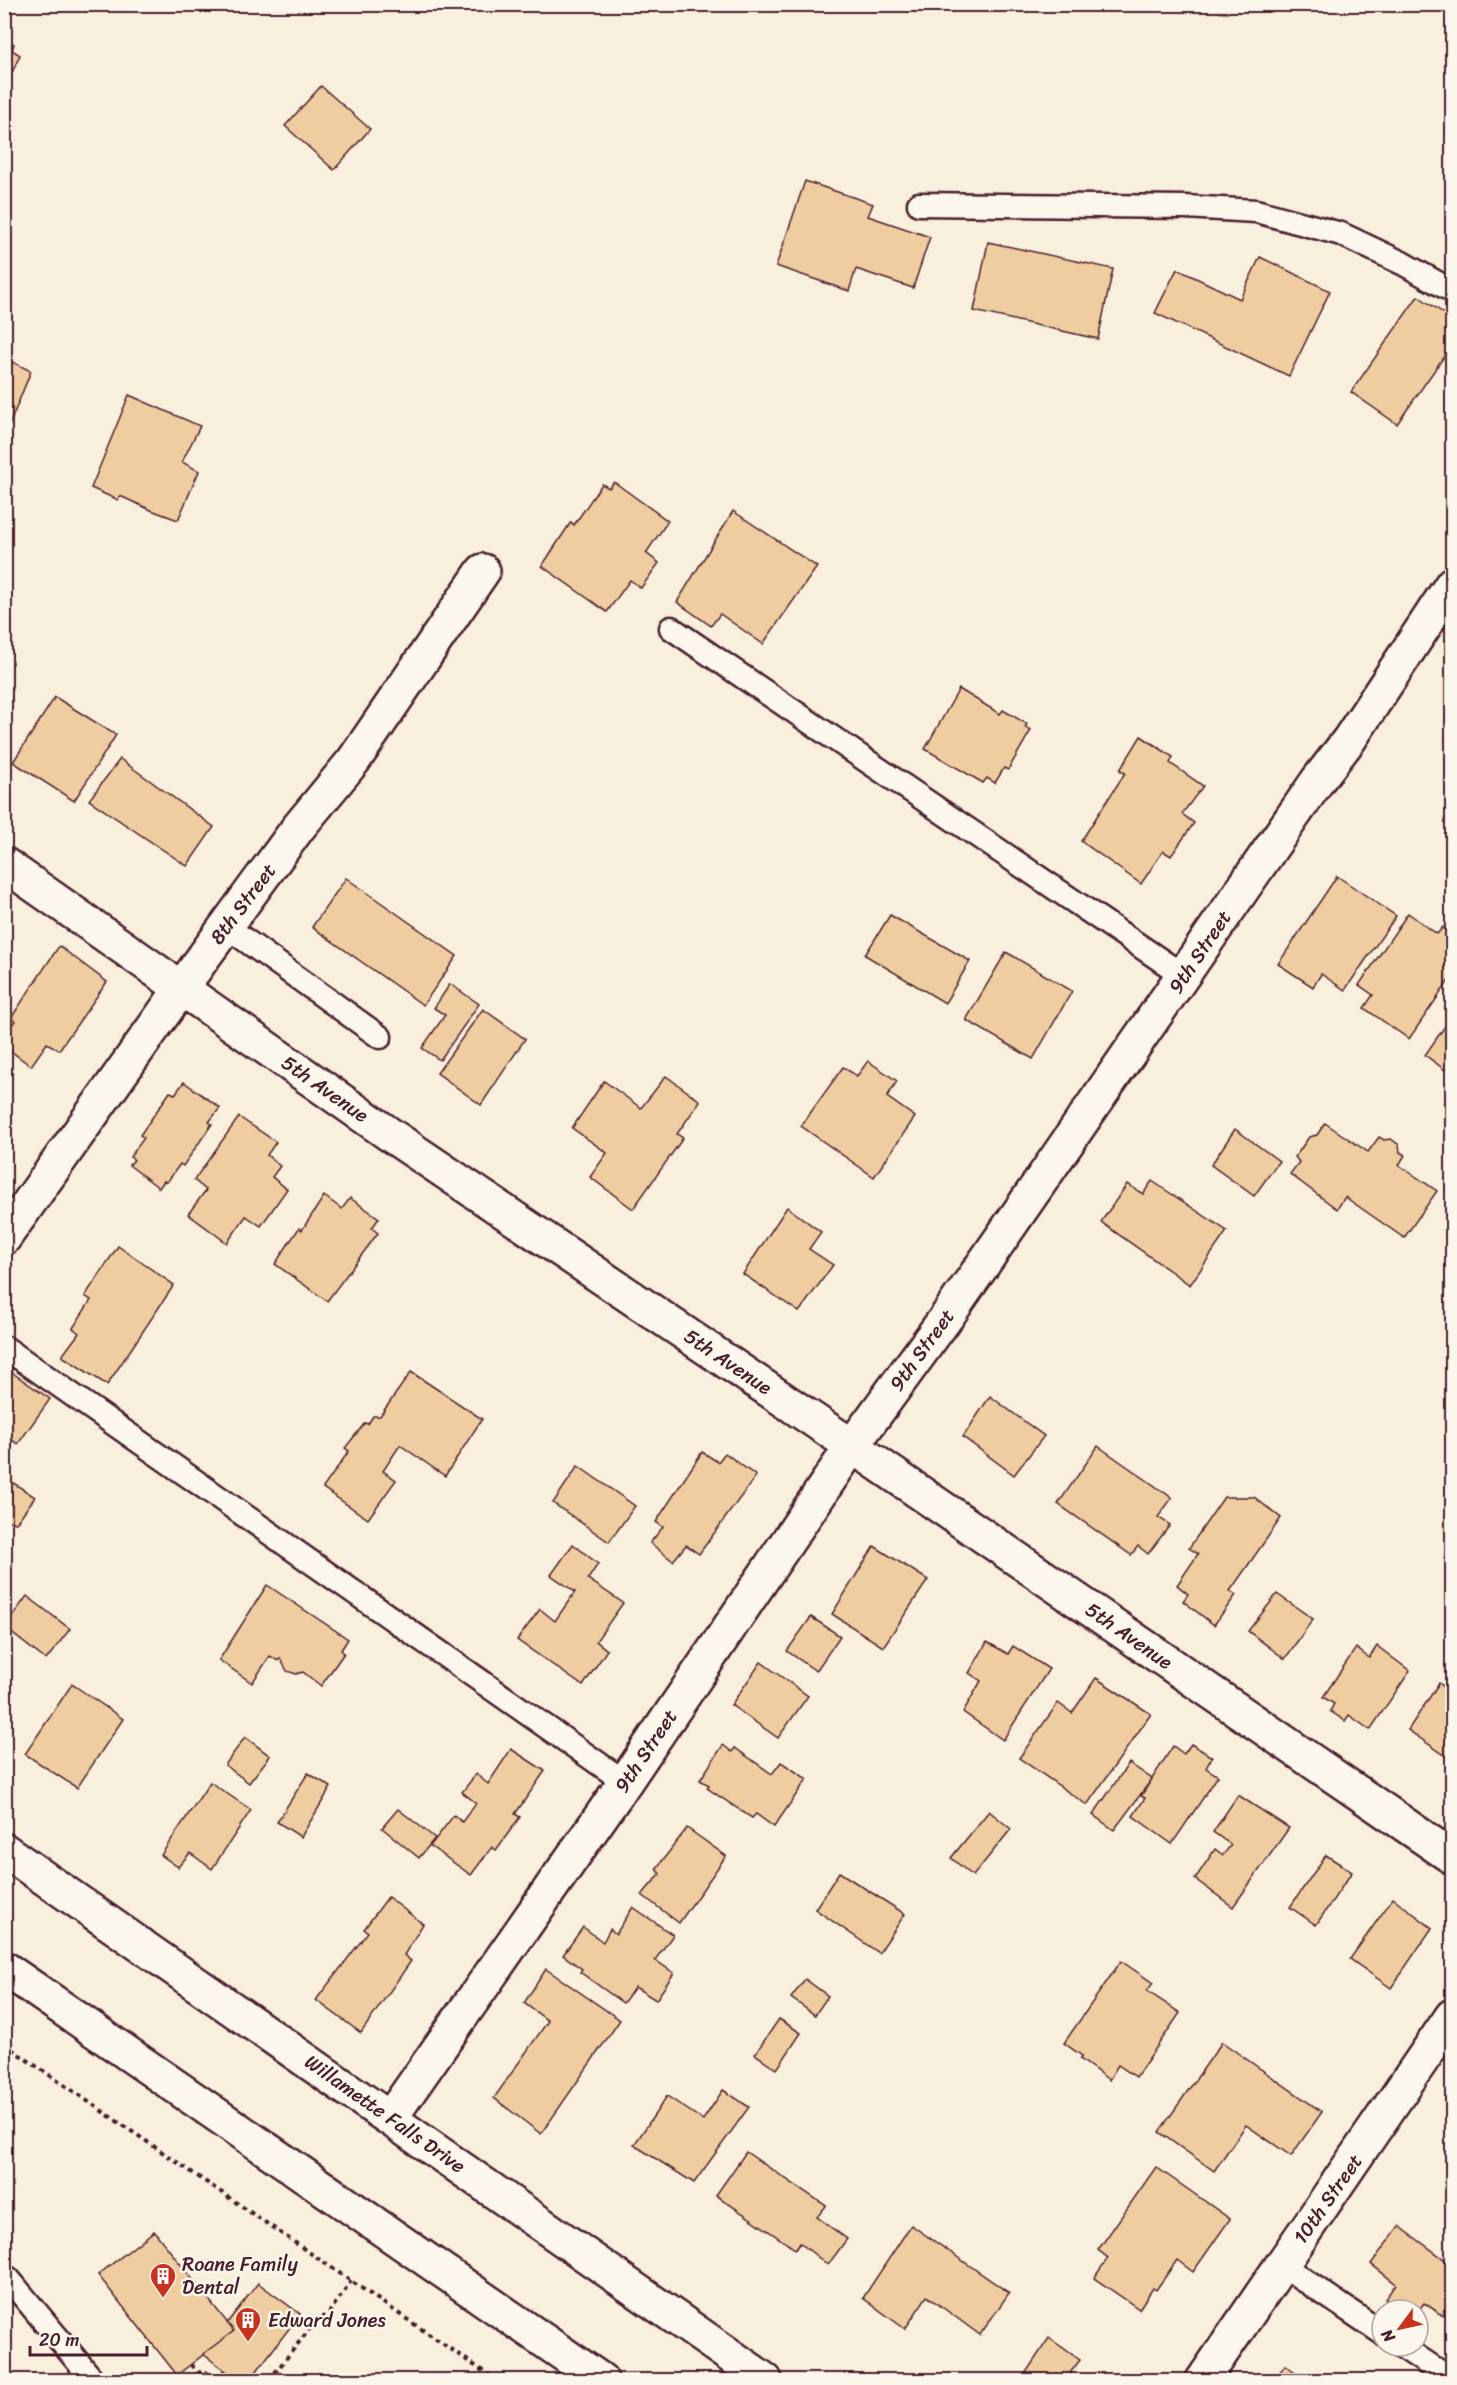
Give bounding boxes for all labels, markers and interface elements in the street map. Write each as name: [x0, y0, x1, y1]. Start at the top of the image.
street label: 8th Street: [201, 855, 286, 952]
street label: 9th Street: [1159, 903, 1241, 1001]
street label: 5th Avenue: [274, 1046, 376, 1132]
street label: 9th Street: [880, 1301, 964, 1399]
street label: 5th Avenue: [677, 1319, 780, 1405]
street label: 5th Avenue: [1078, 1593, 1180, 1679]
street label: 9th Street: [605, 1702, 687, 1800]
street label: Willamette Falls Drive: [297, 2045, 473, 2183]
street label: 10th Street: [1284, 2146, 1372, 2252]
place label: Roane Family Dental: [182, 2247, 298, 2305]
building icon: Roane Family Dental: [148, 2261, 178, 2299]
north arrow: [1370, 2298, 1430, 2358]
place label: Edward Jones: [268, 2303, 386, 2338]
building icon: Edward Jones: [233, 2305, 263, 2343]
scale bar: [30, 2319, 147, 2357]
text: N: [1372, 2323, 1404, 2349]
text: 20 m: [39, 2324, 79, 2356]

